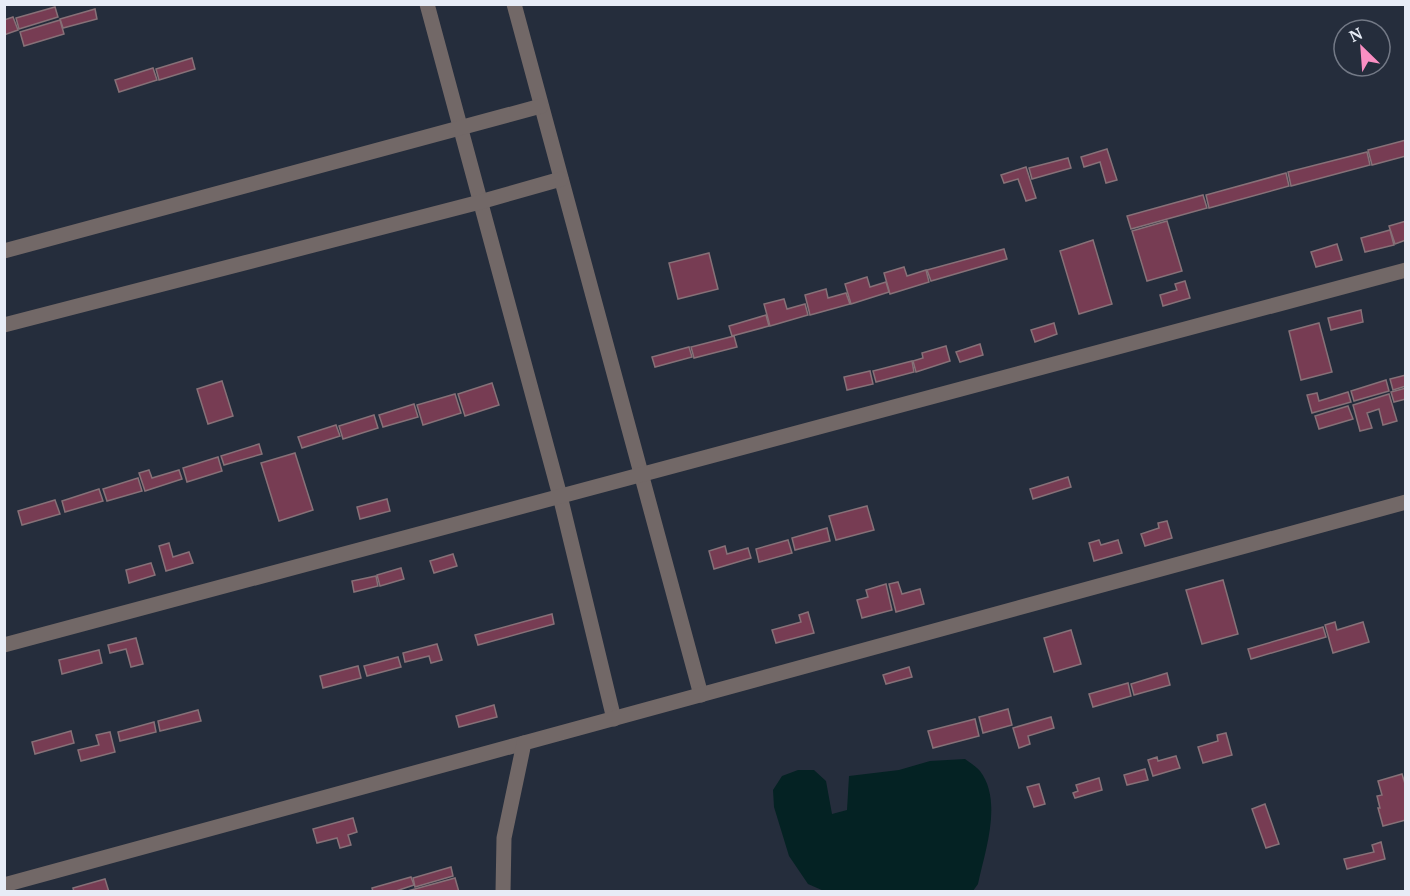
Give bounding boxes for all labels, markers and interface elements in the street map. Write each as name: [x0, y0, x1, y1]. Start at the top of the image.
north arrow: [1332, 18, 1392, 78]
text: N: [1346, 22, 1366, 47]

